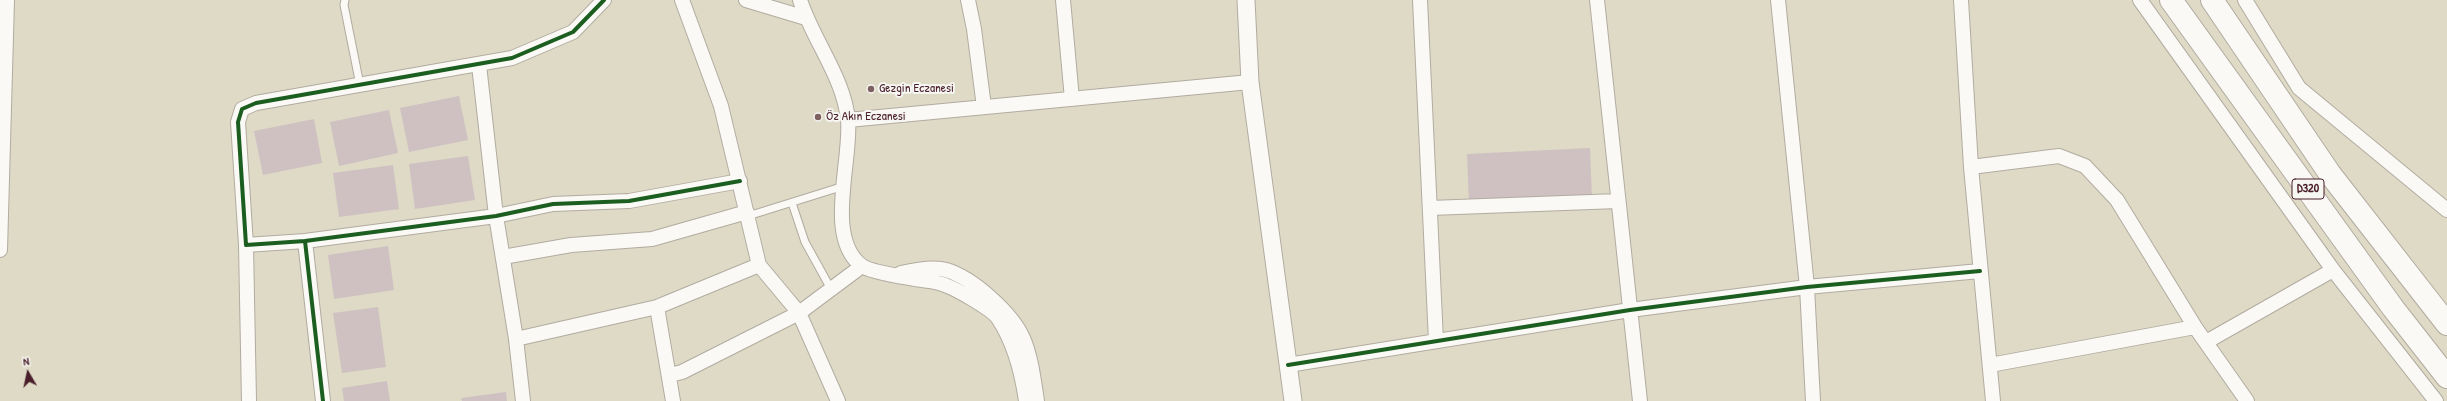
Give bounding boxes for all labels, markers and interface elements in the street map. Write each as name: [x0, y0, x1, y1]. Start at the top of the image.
place label: Gezgin Eczanesi: [879, 81, 954, 97]
marker: Gezgin Eczanesi: [866, 84, 876, 94]
place label: Öz Akın Eczanesi: [826, 109, 906, 125]
marker: Öz Akın Eczanesi: [813, 112, 823, 122]
road number: D320: [2292, 179, 2324, 199]
north arrow: [8, 353, 48, 393]
text: N: [22, 354, 30, 369]

